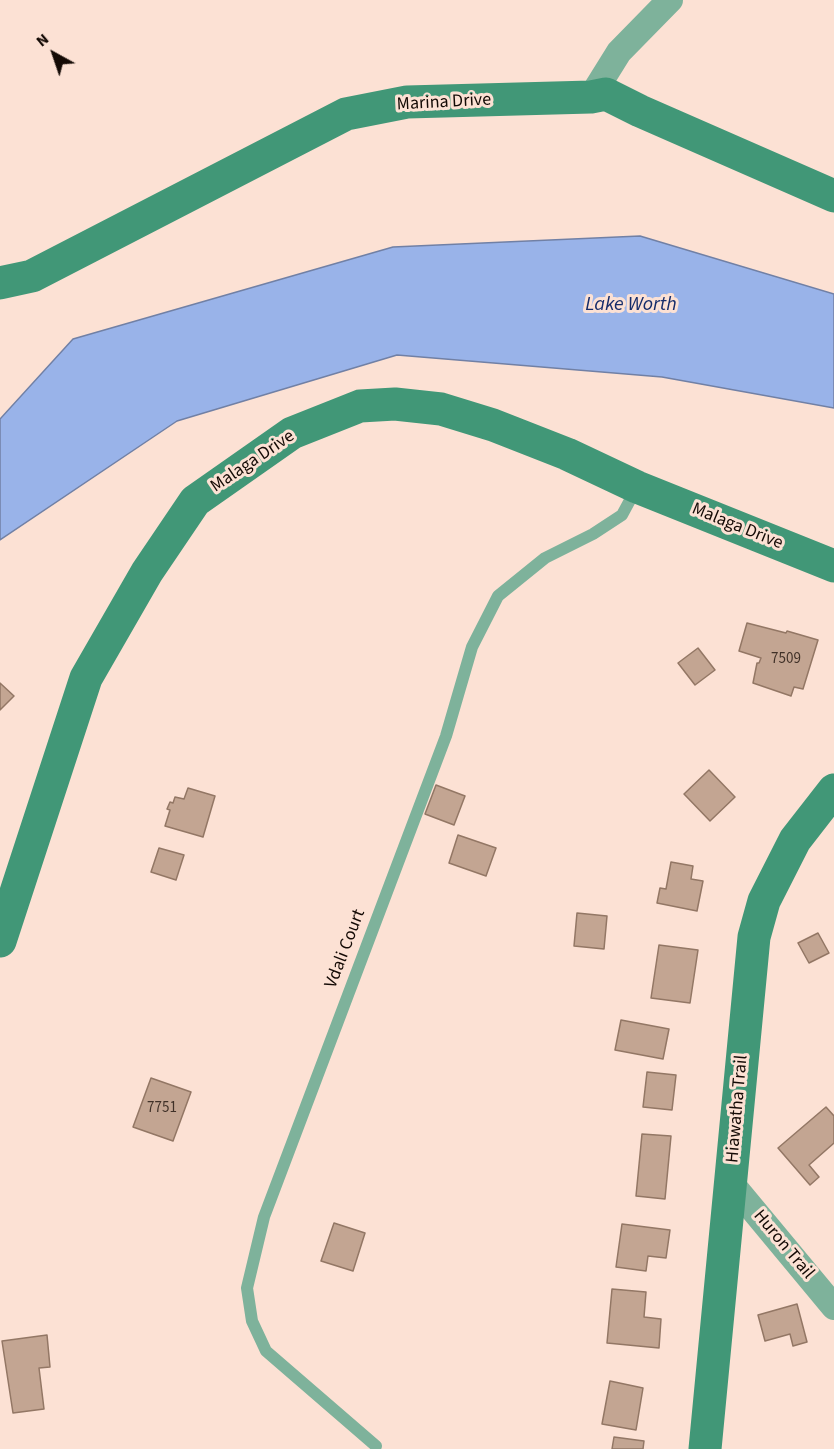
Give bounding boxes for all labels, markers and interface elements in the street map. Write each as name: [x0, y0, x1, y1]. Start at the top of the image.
north arrow: [24, 24, 84, 84]
text: N: [31, 28, 54, 52]
street label: Marina Drive: [396, 90, 492, 116]
water label: Lake Worth: [585, 294, 677, 318]
street label: Malaga Drive: [207, 426, 299, 498]
street label: Malaga Drive: [688, 499, 786, 555]
house number: 7509: [771, 651, 801, 669]
street label: Vdali Court: [321, 906, 371, 992]
street label: Hiawatha Trail: [723, 1054, 753, 1164]
house number: 7751: [147, 1100, 177, 1118]
street label: Huron Trail: [748, 1206, 818, 1284]

